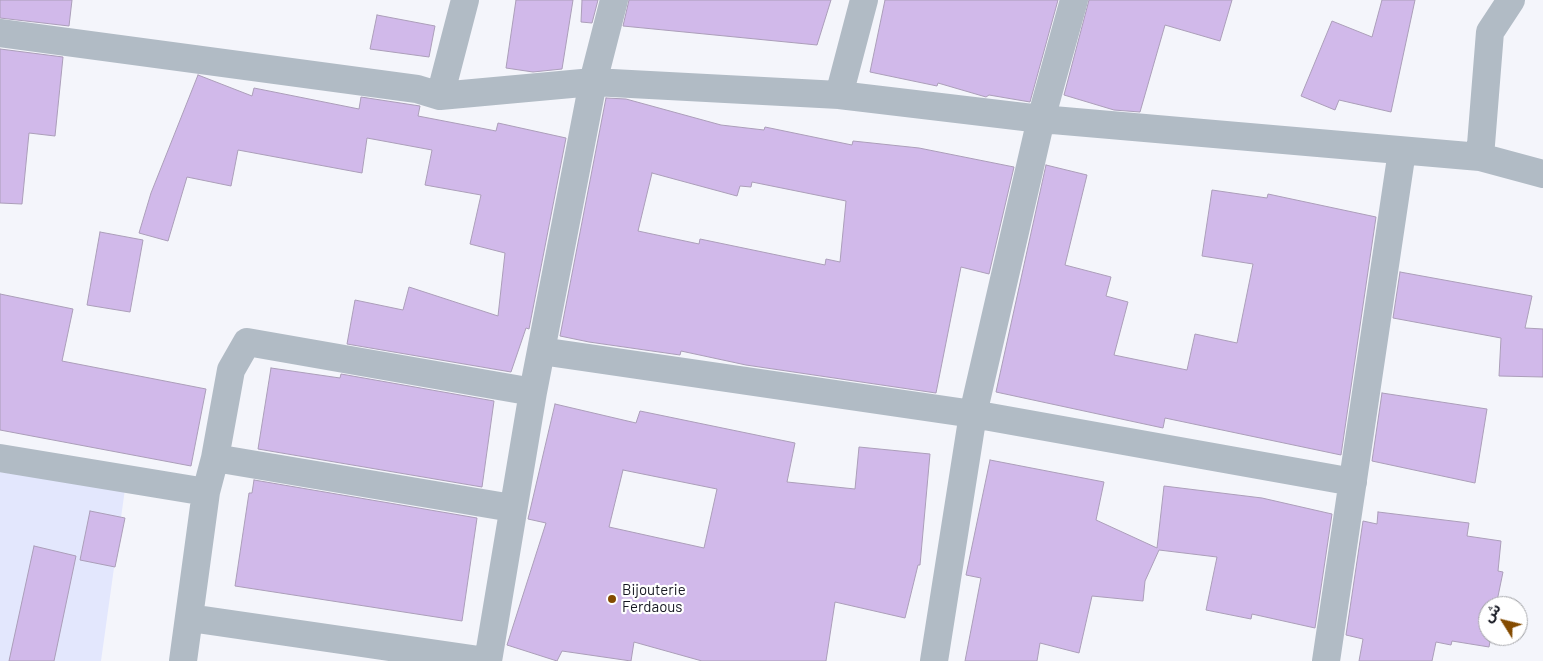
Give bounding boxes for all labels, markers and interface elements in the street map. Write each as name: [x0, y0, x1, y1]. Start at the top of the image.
place label: Bijouterie Ferdaous: [622, 581, 686, 616]
marker: Bijouterie Ferdaous: [606, 593, 618, 605]
north arrow: [1478, 596, 1528, 646]
text: ش: [1479, 600, 1504, 625]

